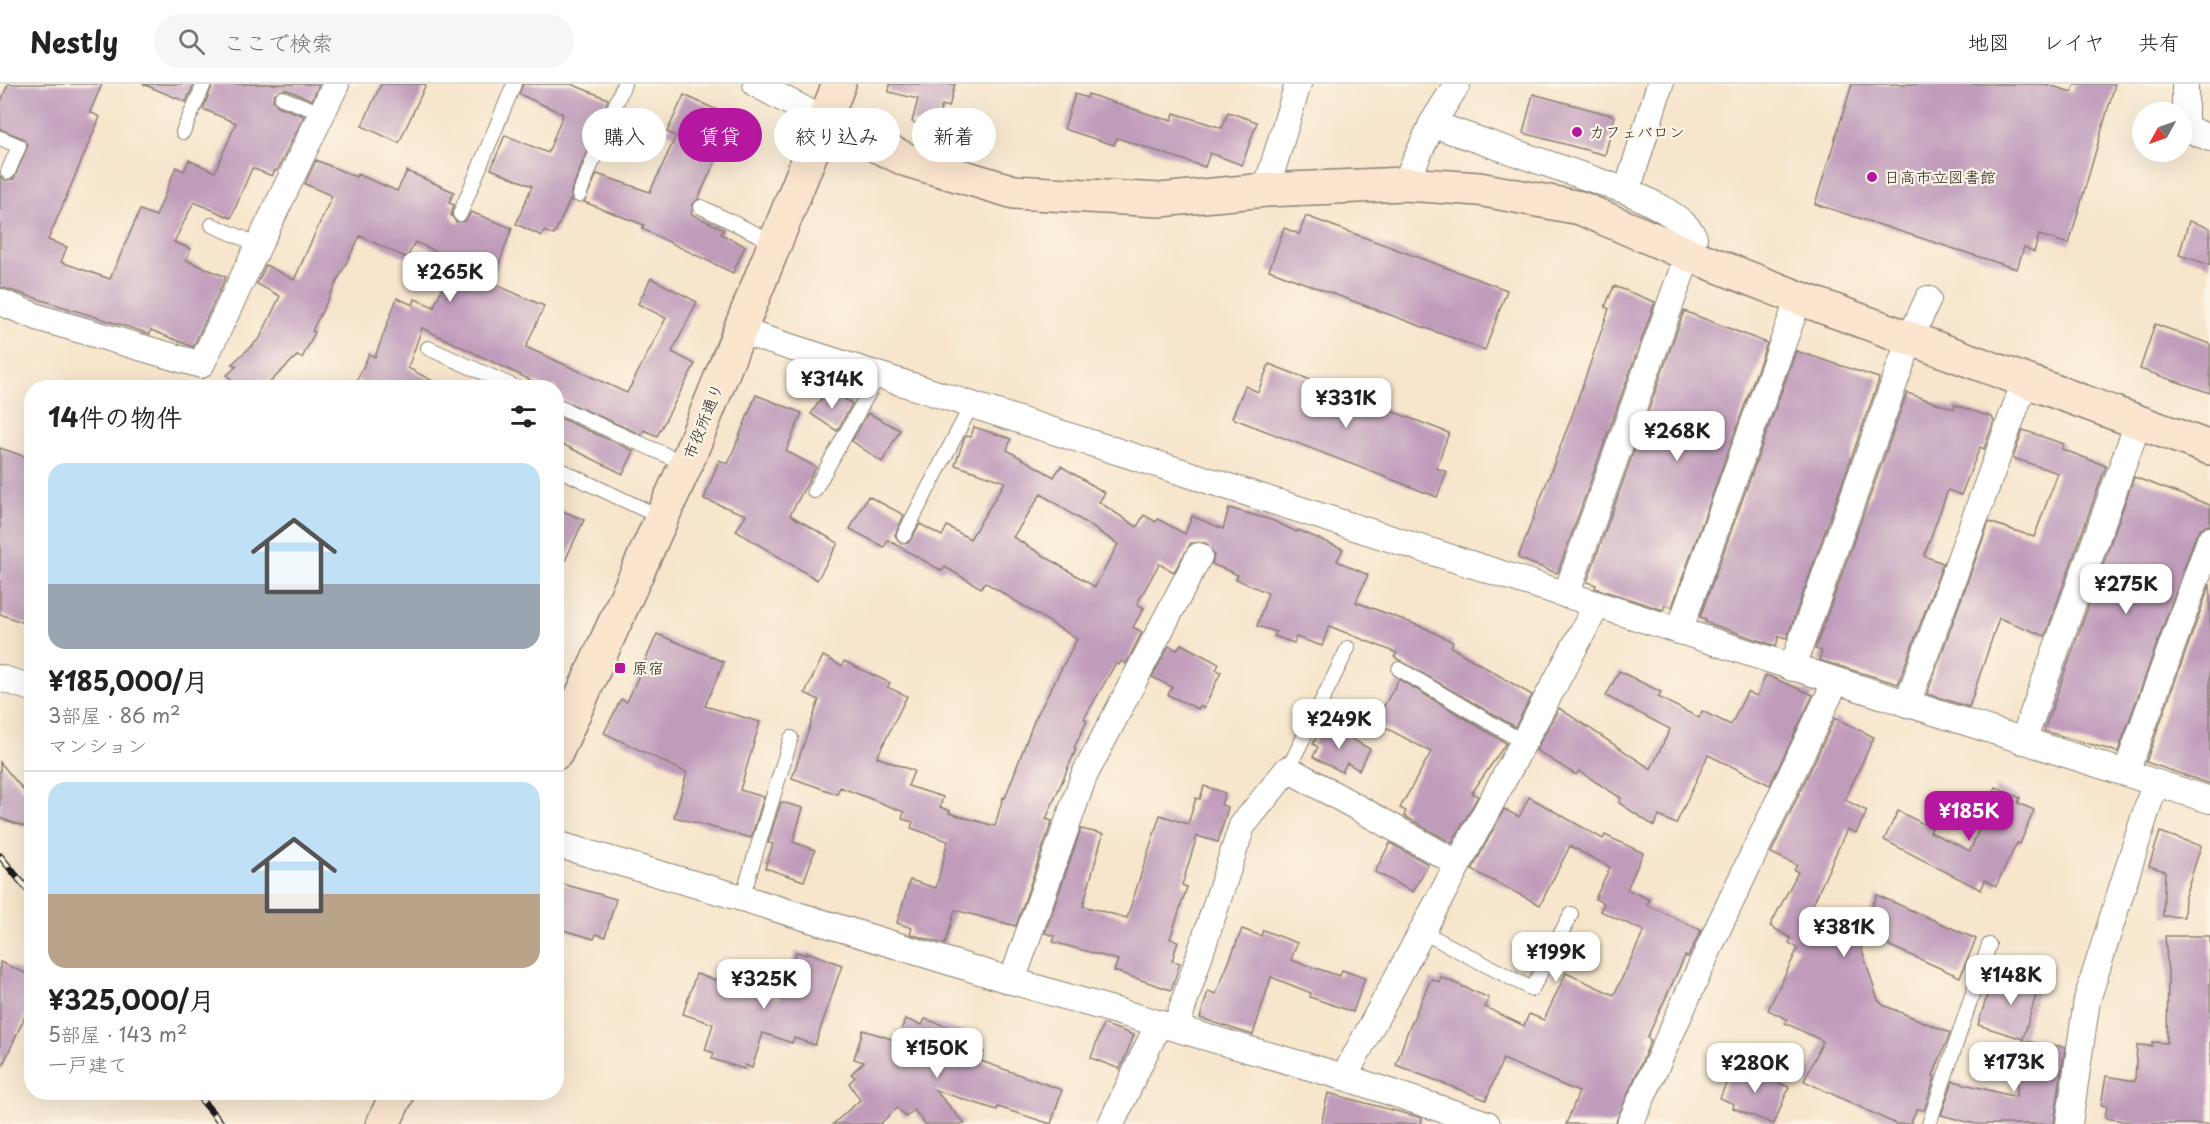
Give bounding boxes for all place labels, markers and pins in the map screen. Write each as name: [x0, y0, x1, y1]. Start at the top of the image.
place label: カフェバロン: [1589, 119, 1685, 143]
marker: カフェバロン: [1570, 125, 1584, 139]
place label: 日高市立図書館: [1884, 164, 1996, 188]
marker: 日高市立図書館: [1865, 170, 1879, 184]
pin: ¥265K: [408, 252, 492, 303]
pin: ¥314K: [790, 359, 874, 410]
pin: ¥331K: [1304, 378, 1388, 429]
pin: ¥268K: [1635, 411, 1719, 462]
pin: ¥275K: [2084, 564, 2168, 615]
place label: 原宿: [632, 655, 664, 679]
marker: 原宿: [613, 661, 627, 675]
pin: ¥249K: [1297, 699, 1381, 750]
pin: ¥185K: [1927, 791, 2011, 842]
pin: ¥381K: [1802, 907, 1886, 958]
pin: ¥199K: [1514, 932, 1598, 983]
pin: ¥148K: [1969, 955, 2053, 1006]
pin: ¥325K: [722, 959, 806, 1010]
pin: ¥150K: [895, 1028, 979, 1079]
pin: ¥173K: [1972, 1042, 2056, 1093]
pin: ¥280K: [1713, 1043, 1797, 1094]

